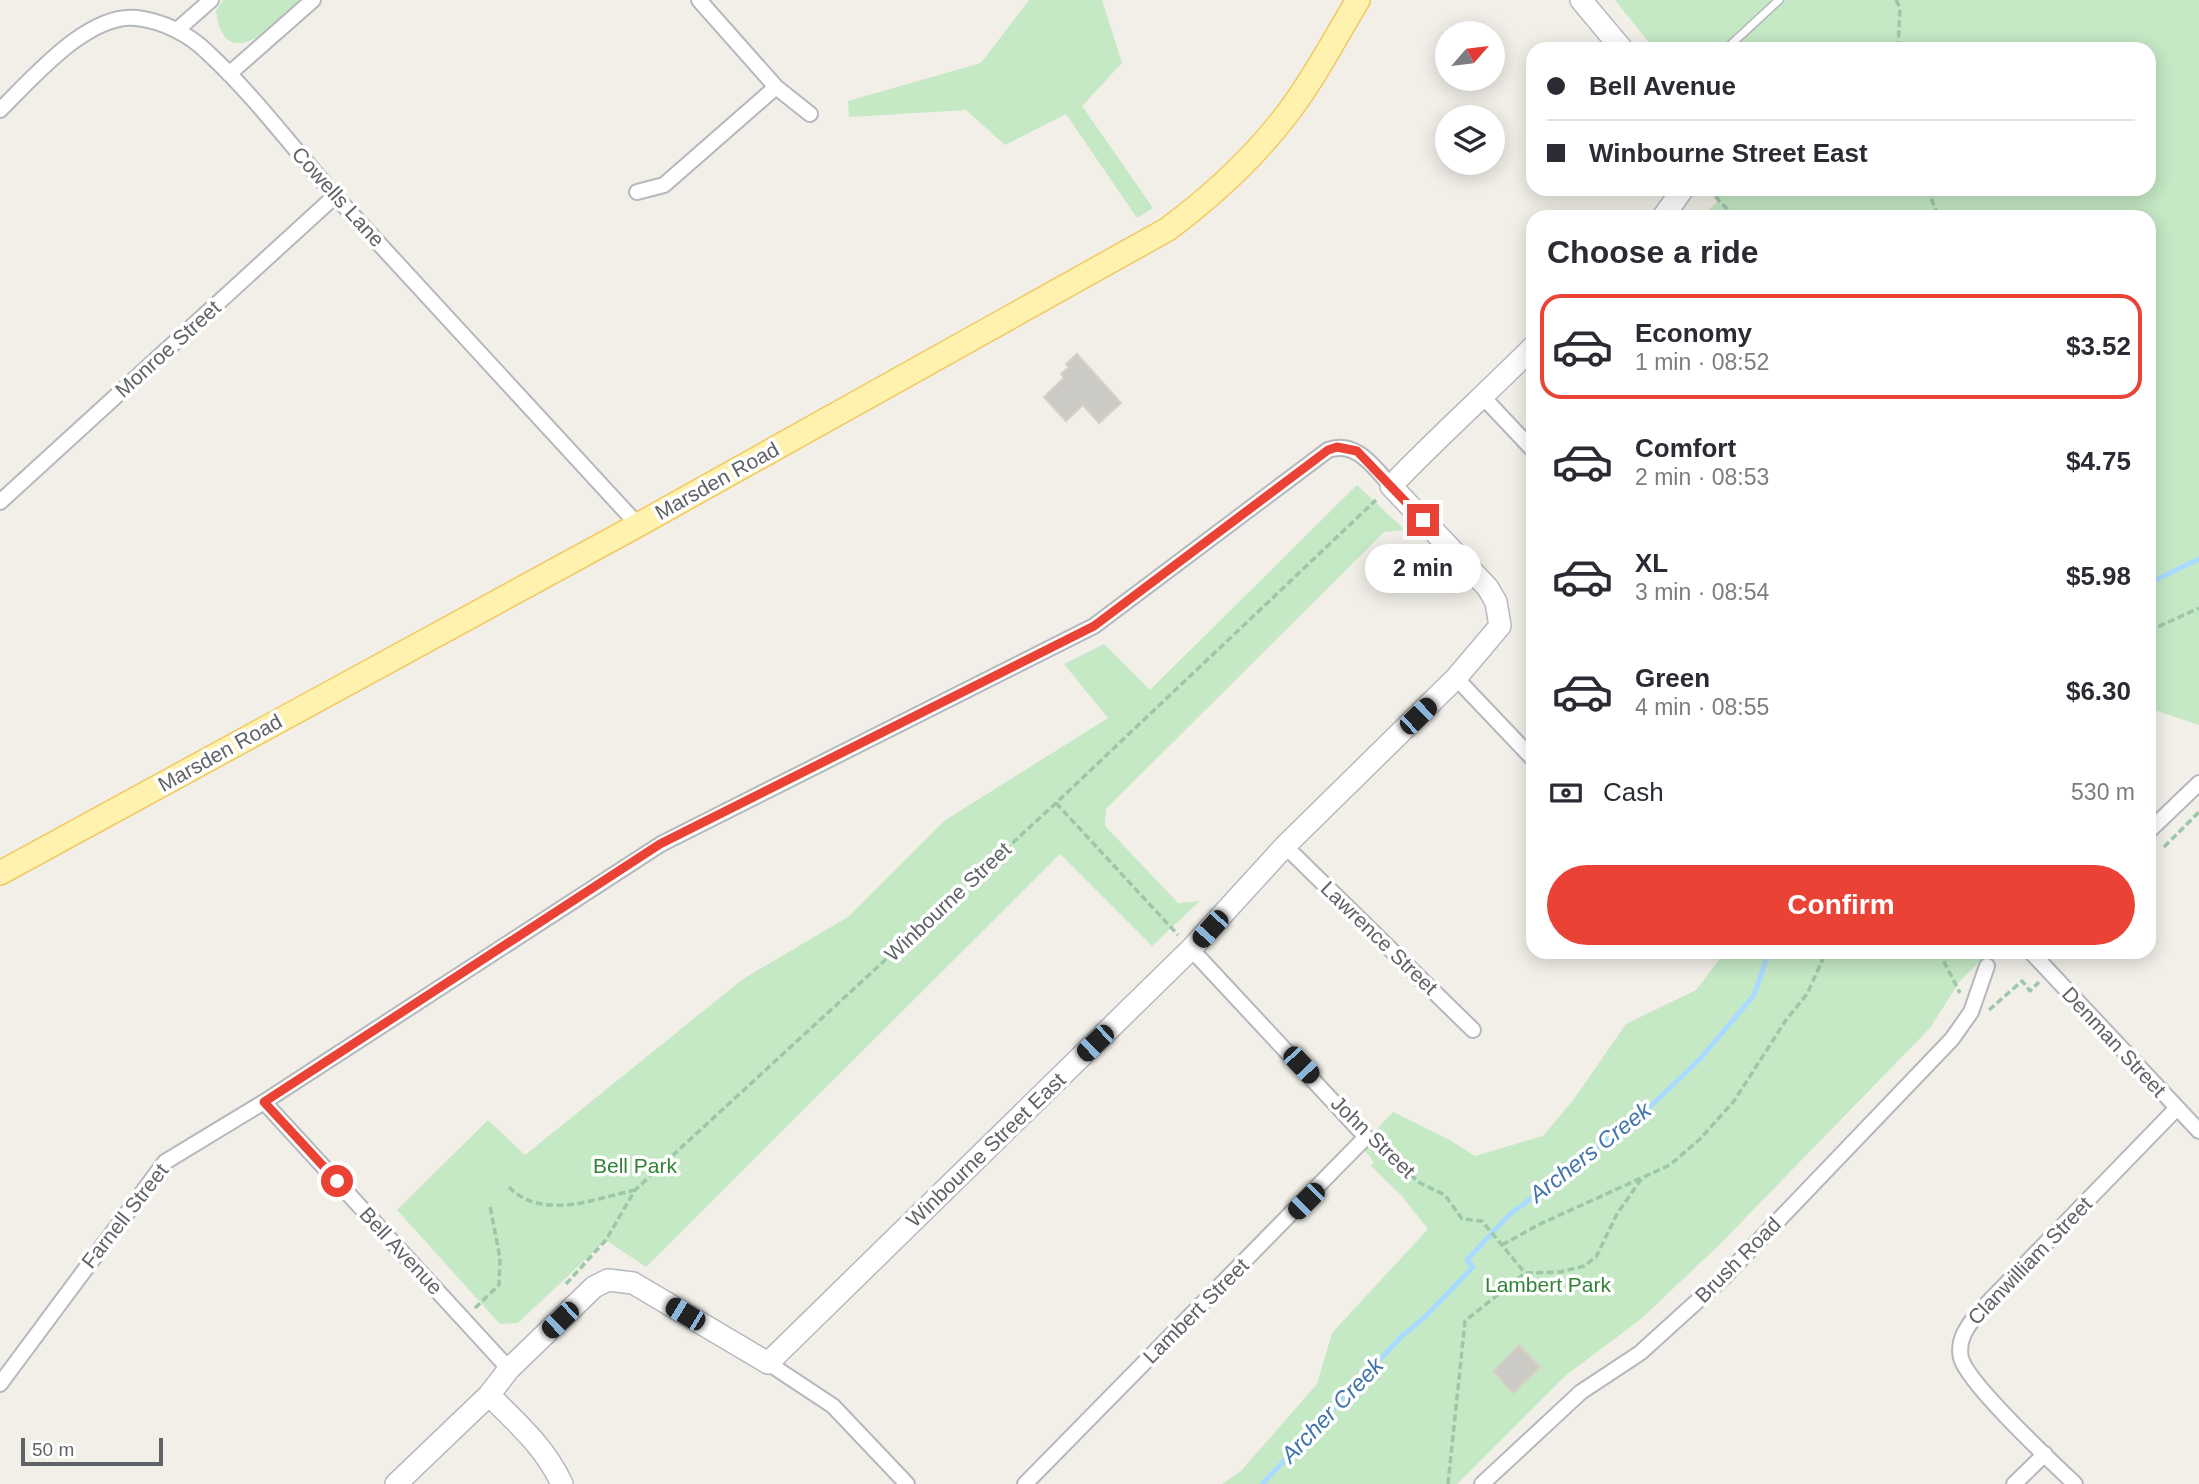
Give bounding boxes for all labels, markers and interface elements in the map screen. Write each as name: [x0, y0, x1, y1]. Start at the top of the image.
north arrow: [1435, 21, 1505, 91]
map controls: [1435, 21, 1505, 175]
text: Bell Avenue: [1589, 71, 1736, 101]
button: layers: [1435, 105, 1505, 175]
text: Winbourne Street East: [1589, 138, 1868, 168]
street label: Cowells Lane: [288, 142, 389, 251]
text: Choose a ride: [1547, 234, 1759, 270]
street label: Monroe Street: [111, 295, 225, 402]
icon: car: [1551, 315, 1614, 378]
text: Economy: [1635, 318, 1752, 348]
text: $3.52: [2066, 331, 2131, 361]
text: 1 min · 08:52: [1635, 349, 1769, 375]
icon: car: [1551, 430, 1614, 493]
text: Comfort: [1635, 433, 1736, 463]
street label: Marsden Road: [651, 437, 783, 524]
text: $4.75: [2066, 446, 2131, 476]
text: 2 min · 08:53: [1635, 464, 1769, 490]
route end: [1407, 504, 1439, 536]
callout: 2 min: [1365, 544, 1481, 594]
icon: car: [1551, 545, 1614, 608]
text: XL: [1635, 548, 1668, 578]
text: 2 min: [1393, 555, 1453, 581]
text: $5.98: [2066, 561, 2131, 591]
text: 3 min · 08:54: [1635, 579, 1769, 605]
icon: car: [1551, 660, 1614, 723]
text: Green: [1635, 663, 1710, 693]
text: $6.30: [2066, 676, 2131, 706]
car: [1396, 694, 1441, 738]
text: 4 min · 08:55: [1635, 694, 1769, 720]
street label: Marsden Road: [154, 709, 286, 796]
icon: cash: [1547, 774, 1585, 812]
text: Cash: [1603, 777, 1664, 807]
text: 530 m: [2071, 779, 2135, 805]
street label: Winbourne Street: [880, 837, 1015, 966]
button: Confirm: [1547, 865, 2135, 945]
street label: Lawrence Street: [1316, 876, 1442, 999]
car: [1189, 906, 1232, 952]
street label: Denman Street: [2058, 982, 2171, 1101]
car: [1073, 1021, 1118, 1065]
car: [1279, 1042, 1324, 1088]
street label: Winbourne Street East: [902, 1068, 1070, 1231]
street label: John Street: [1327, 1091, 1420, 1182]
water label: Archers Creek: [1523, 1096, 1657, 1209]
park label: Bell Park: [593, 1154, 678, 1177]
street label: Farnell Street: [77, 1159, 173, 1272]
route start: [321, 1165, 353, 1197]
car: [1284, 1179, 1329, 1223]
street label: Clanwilliam Street: [1963, 1192, 2096, 1329]
street label: Bell Avenue: [355, 1202, 447, 1299]
street label: Brush Road: [1690, 1212, 1785, 1307]
street label: Lambert Street: [1138, 1253, 1253, 1368]
park label: Lambert Park: [1485, 1273, 1612, 1296]
car: [662, 1294, 709, 1334]
car: [538, 1298, 583, 1342]
water label: Archer Creek: [1274, 1351, 1389, 1469]
scale bar: [21, 1435, 163, 1467]
text: 50 m: [32, 1439, 74, 1460]

